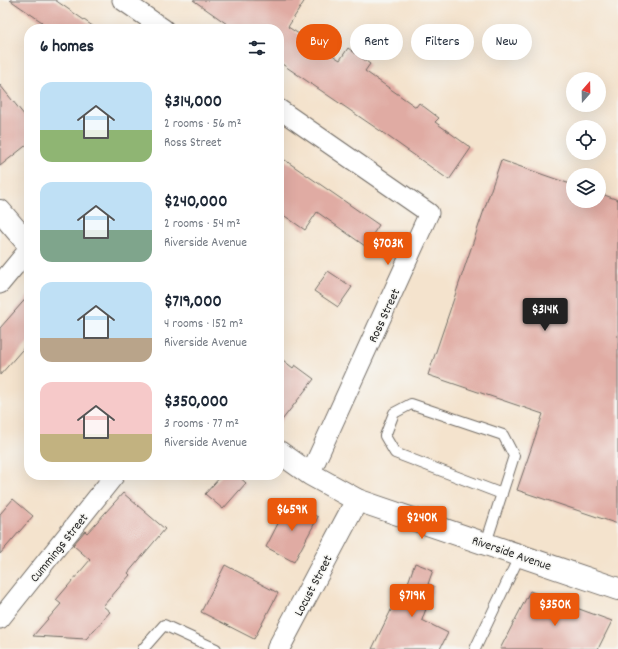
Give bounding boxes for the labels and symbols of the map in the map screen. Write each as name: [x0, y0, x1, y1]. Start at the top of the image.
north arrow: [566, 72, 606, 112]
pin: $703K: [360, 232, 416, 266]
street label: Ross Street: [364, 286, 406, 346]
pin: $314K: [517, 298, 573, 332]
pin: $659K: [264, 498, 320, 532]
pin: $240K: [394, 506, 450, 540]
street label: Cummings Street: [26, 510, 94, 587]
street label: Riverside Avenue: [469, 532, 554, 577]
street label: Locust Street: [290, 552, 338, 620]
pin: $719K: [384, 584, 440, 618]
pin: $350K: [527, 593, 583, 627]

